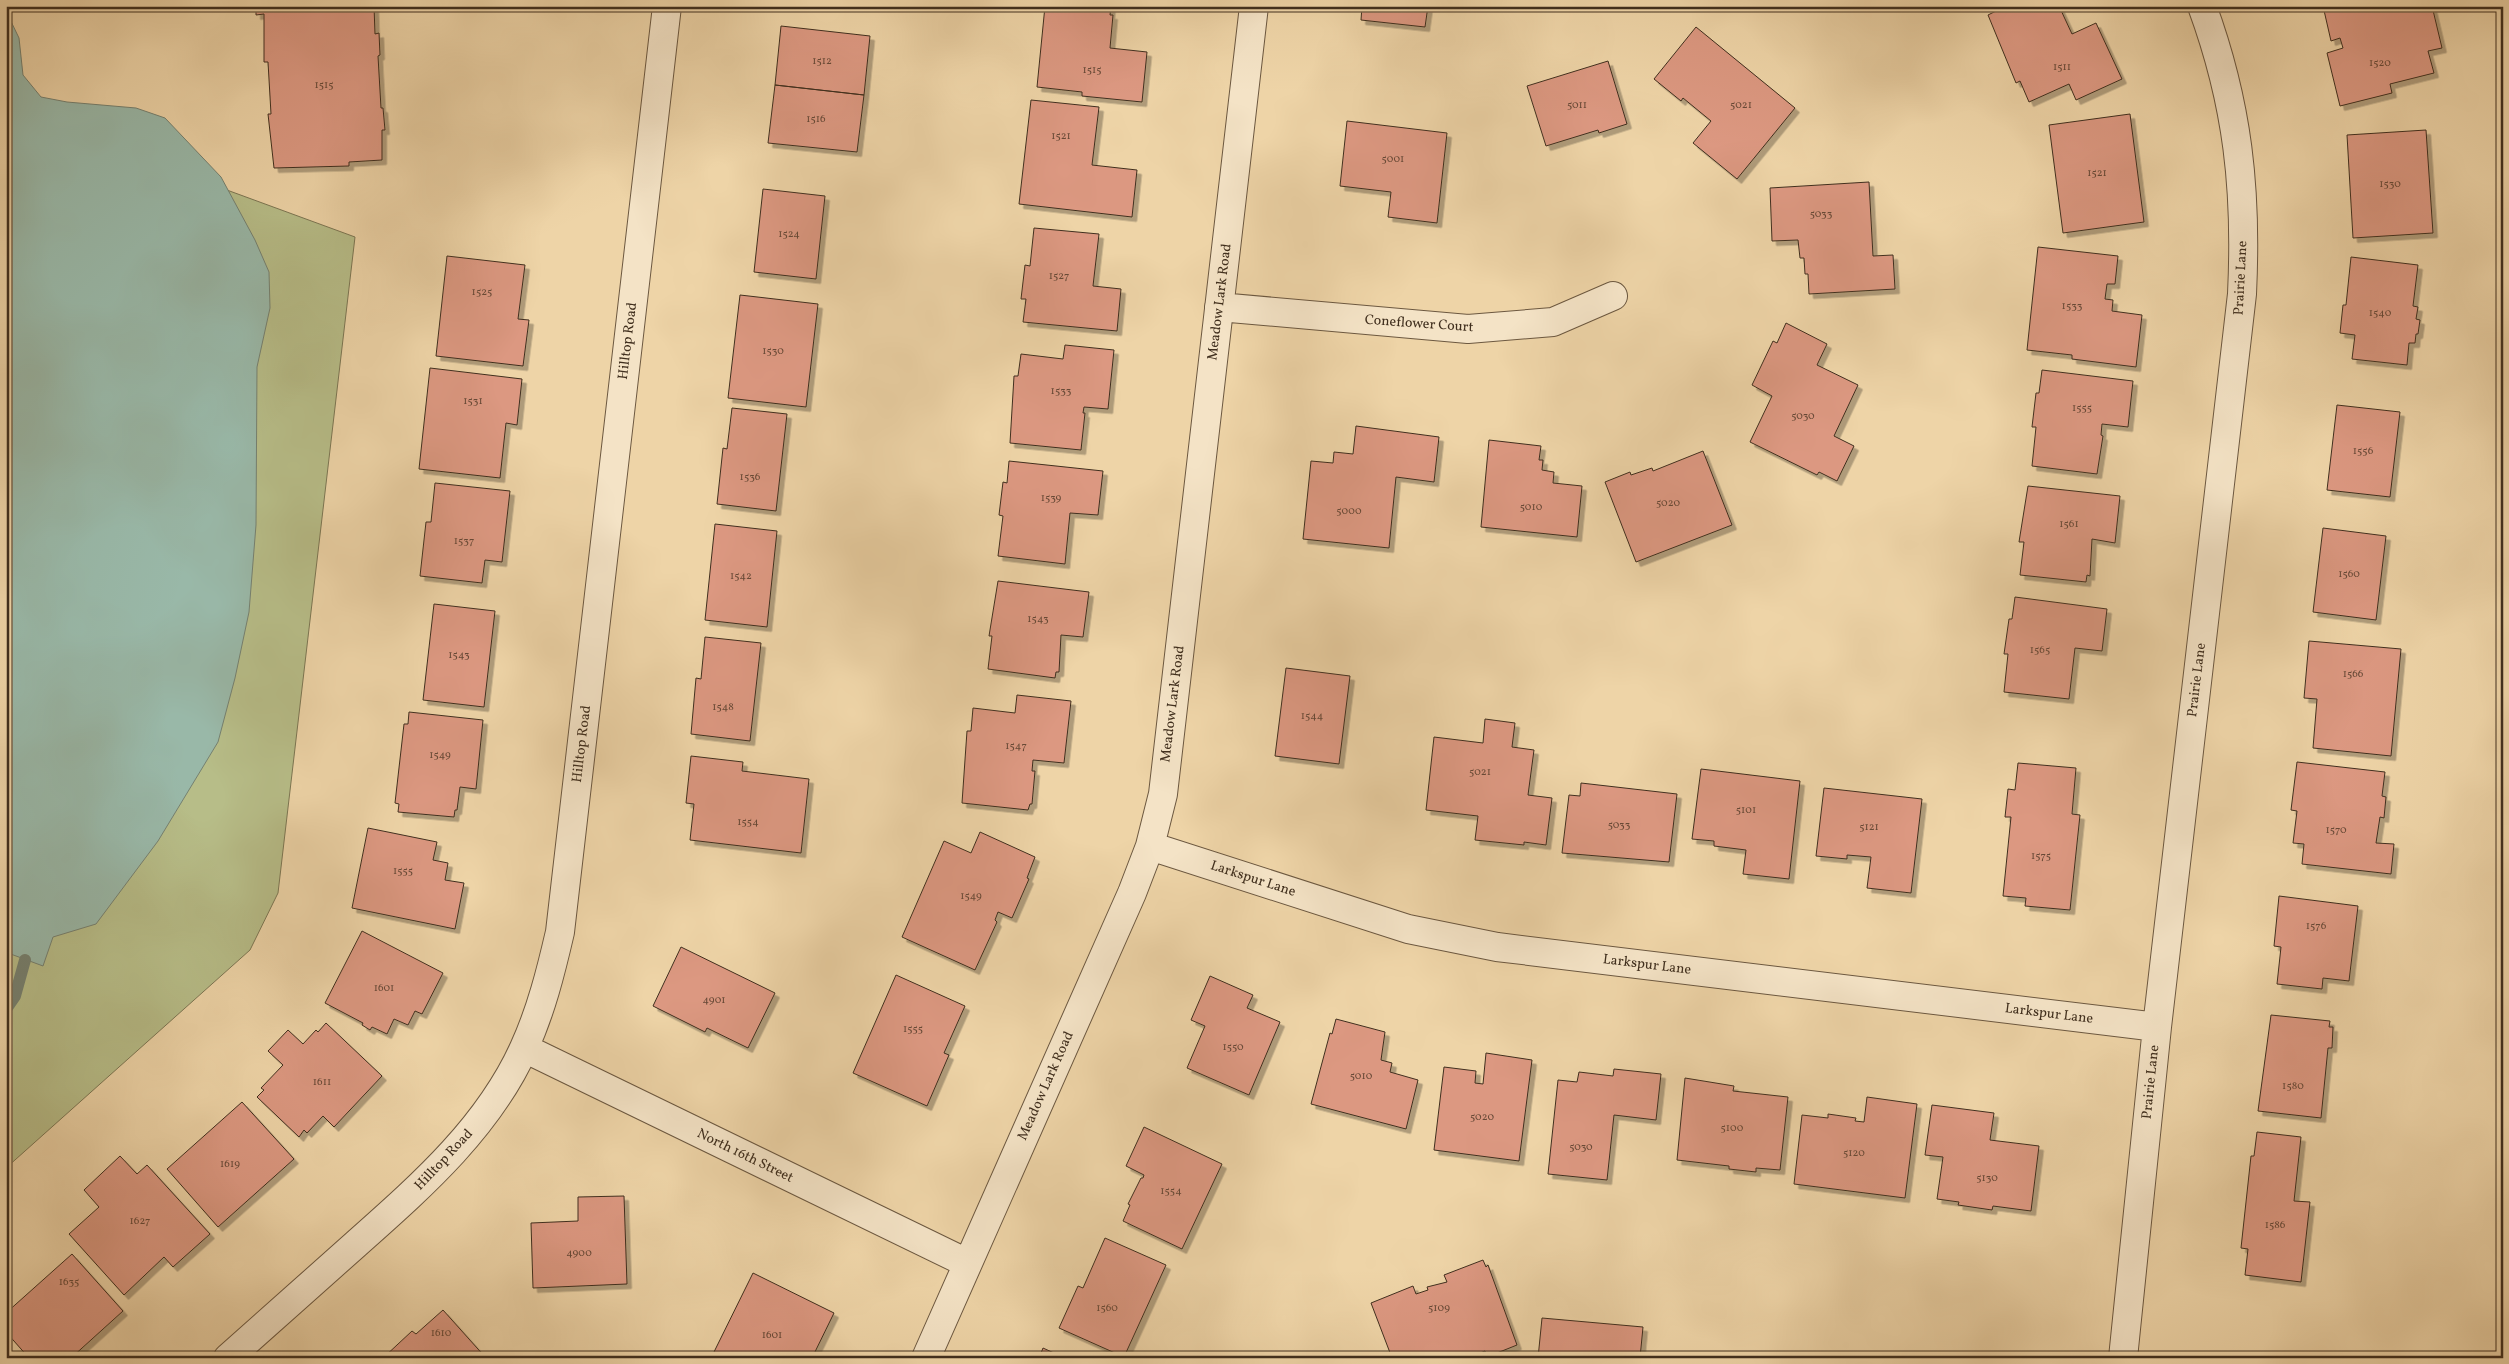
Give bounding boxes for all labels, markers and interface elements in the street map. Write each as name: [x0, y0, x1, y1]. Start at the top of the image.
house number: 1512: [812, 54, 832, 69]
house number: 1520: [2369, 56, 2391, 71]
house number: 1511: [2053, 60, 2071, 75]
house number: 1515: [1082, 63, 1102, 78]
house number: 1515: [314, 78, 334, 93]
house number: 5011: [1567, 98, 1587, 113]
house number: 5021: [1730, 98, 1752, 113]
house number: 1516: [806, 112, 826, 127]
house number: 1521: [1051, 129, 1071, 144]
house number: 5001: [1382, 152, 1404, 167]
house number: 1521: [2087, 166, 2107, 181]
house number: 1530: [2379, 177, 2401, 192]
house number: 5033: [1810, 207, 1833, 222]
house number: 1524: [778, 227, 800, 242]
street label: Prairie Lane: [2230, 240, 2252, 316]
street label: Meadow Lark Road: [1203, 242, 1237, 361]
house number: 1527: [1049, 269, 1069, 284]
house number: 1525: [472, 285, 492, 300]
house number: 1533: [2062, 299, 2083, 314]
street label: Hilltop Road: [614, 301, 642, 381]
house number: 1540: [2369, 306, 2392, 321]
street label: Coneflower Court: [1364, 311, 1474, 337]
house number: 1530: [762, 344, 784, 359]
house number: 1533: [1051, 384, 1072, 399]
house number: 1531: [463, 394, 483, 409]
house number: 1555: [2072, 401, 2092, 416]
house number: 5030: [1791, 409, 1815, 424]
house number: 1556: [2353, 444, 2374, 459]
house number: 1536: [740, 470, 761, 485]
house number: 1539: [1041, 491, 1062, 506]
house number: 5020: [1656, 496, 1680, 511]
house number: 5010: [1520, 500, 1543, 515]
house number: 5000: [1336, 504, 1362, 519]
house number: 1561: [2059, 517, 2079, 532]
house number: 1537: [454, 534, 474, 549]
house number: 1560: [2338, 567, 2360, 582]
house number: 1542: [730, 569, 752, 584]
house number: 1543: [1027, 612, 1049, 627]
street label: Prairie Lane: [2183, 642, 2211, 718]
house number: 1565: [2030, 643, 2050, 658]
street label: Meadow Lark Road: [1156, 644, 1190, 763]
house number: 1543: [448, 648, 470, 663]
house number: 1566: [2343, 667, 2364, 682]
house number: 1548: [712, 700, 734, 715]
street label: Hilltop Road: [568, 704, 596, 784]
house number: 1544: [1301, 709, 1324, 724]
house number: 1547: [1005, 739, 1027, 754]
house number: 1549: [429, 748, 451, 763]
house number: 5021: [1469, 765, 1491, 780]
house number: 5101: [1736, 803, 1756, 818]
house number: 1554: [737, 815, 759, 830]
house number: 5033: [1608, 818, 1631, 833]
house number: 5121: [1859, 820, 1879, 835]
house number: 1570: [2325, 823, 2347, 838]
house number: 1575: [2031, 849, 2051, 864]
street label: Larkspur Lane: [1208, 856, 1298, 902]
house number: 1555: [393, 864, 413, 879]
house number: 1549: [960, 889, 982, 904]
house number: 1576: [2306, 919, 2327, 934]
street label: Larkspur Lane: [1602, 950, 1693, 980]
house number: 1601: [374, 981, 394, 996]
house number: 4901: [702, 993, 726, 1008]
street label: Larkspur Lane: [2004, 999, 2095, 1029]
house number: 1555: [903, 1022, 923, 1037]
street label: Meadow Lark Road: [1013, 1028, 1079, 1144]
house number: 1550: [1222, 1040, 1244, 1055]
street label: Prairie Lane: [2138, 1044, 2164, 1120]
house number: 5010: [1350, 1069, 1373, 1084]
house number: 1611: [313, 1075, 331, 1090]
house number: 1580: [2282, 1079, 2304, 1094]
house number: 5020: [1470, 1110, 1494, 1125]
house number: 5100: [1720, 1121, 1744, 1136]
street label: North 16th Street: [694, 1124, 796, 1188]
street label: Hilltop Road: [411, 1125, 478, 1195]
house number: 5030: [1569, 1140, 1593, 1155]
house number: 5120: [1843, 1146, 1865, 1161]
house number: 1619: [220, 1157, 240, 1172]
house number: 5130: [1976, 1171, 1998, 1186]
house number: 1554: [1160, 1184, 1182, 1199]
house number: 1627: [130, 1214, 150, 1229]
house number: 1586: [2265, 1218, 2286, 1233]
house number: 4900: [566, 1246, 592, 1261]
house number: 1635: [59, 1275, 79, 1290]
house number: 1560: [1096, 1301, 1118, 1316]
house number: 5109: [1428, 1301, 1450, 1316]
house number: 1610: [431, 1326, 452, 1341]
house number: 1601: [762, 1328, 782, 1343]

